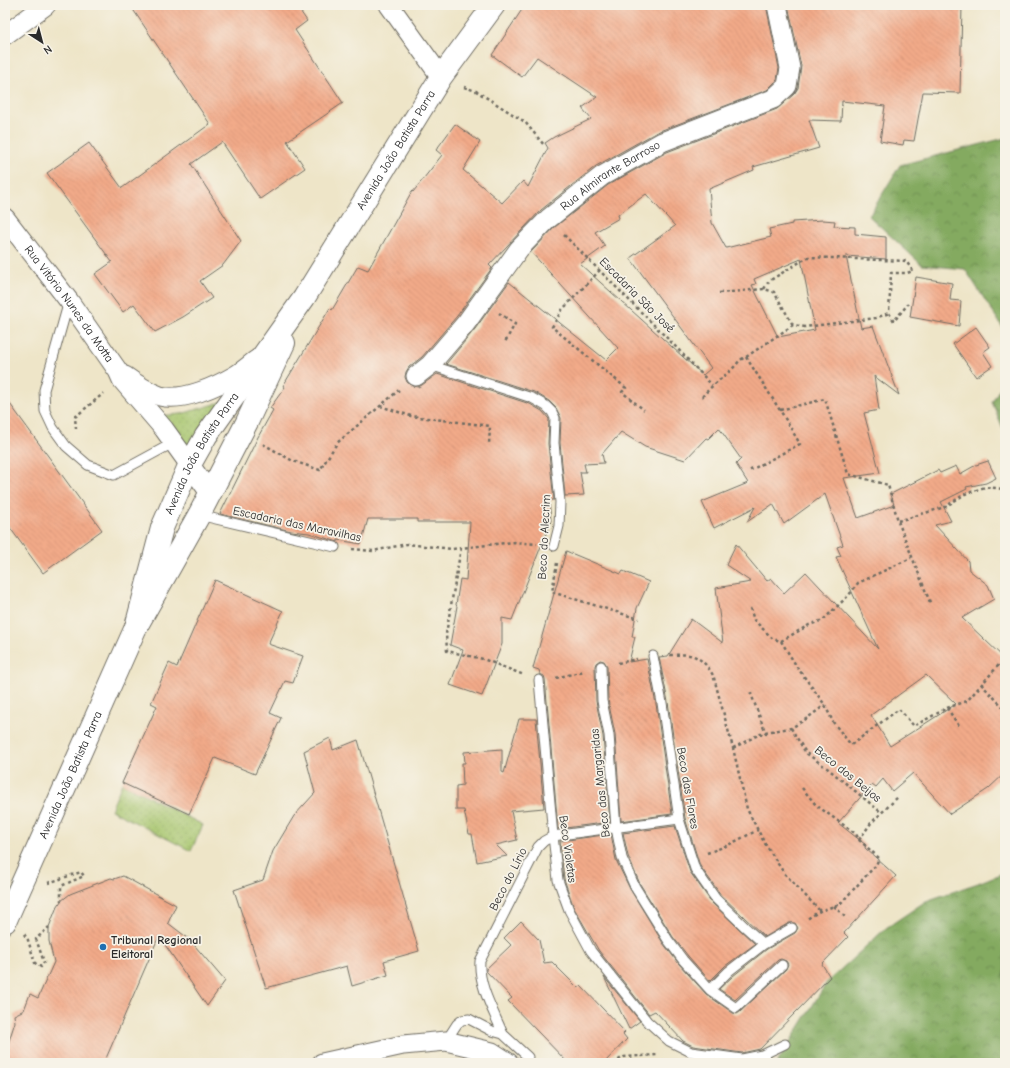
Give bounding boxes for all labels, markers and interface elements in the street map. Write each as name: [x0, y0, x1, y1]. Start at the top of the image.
north arrow: [22, 22, 62, 62]
text: N: [41, 42, 54, 57]
street label: Avenida João Batista Parra: [353, 87, 438, 212]
street label: Rua Almirante Barroso: [557, 138, 662, 213]
street label: Rua Vitório Nunes da Motta: [22, 242, 117, 365]
street label: Escadaria São José: [597, 255, 677, 335]
street label: Avenida João Batista Parra: [162, 390, 242, 517]
street label: Beco do Alecrim: [535, 494, 553, 580]
street label: Escadaria das Maravilhas: [232, 504, 362, 544]
street label: Avenida João Batista Parra: [36, 709, 105, 841]
street label: Beco das Margaridas: [587, 728, 613, 838]
street label: Beco dos Beijos: [812, 743, 884, 805]
street label: Beco das Flores: [674, 746, 702, 830]
street label: Beco Violetas: [556, 814, 580, 884]
street label: Beco do Lírio: [486, 845, 530, 913]
place label: Tribunal Regional Eleitoral: [111, 933, 201, 961]
marker: Tribunal Regional Eleitoral: [98, 942, 108, 952]

